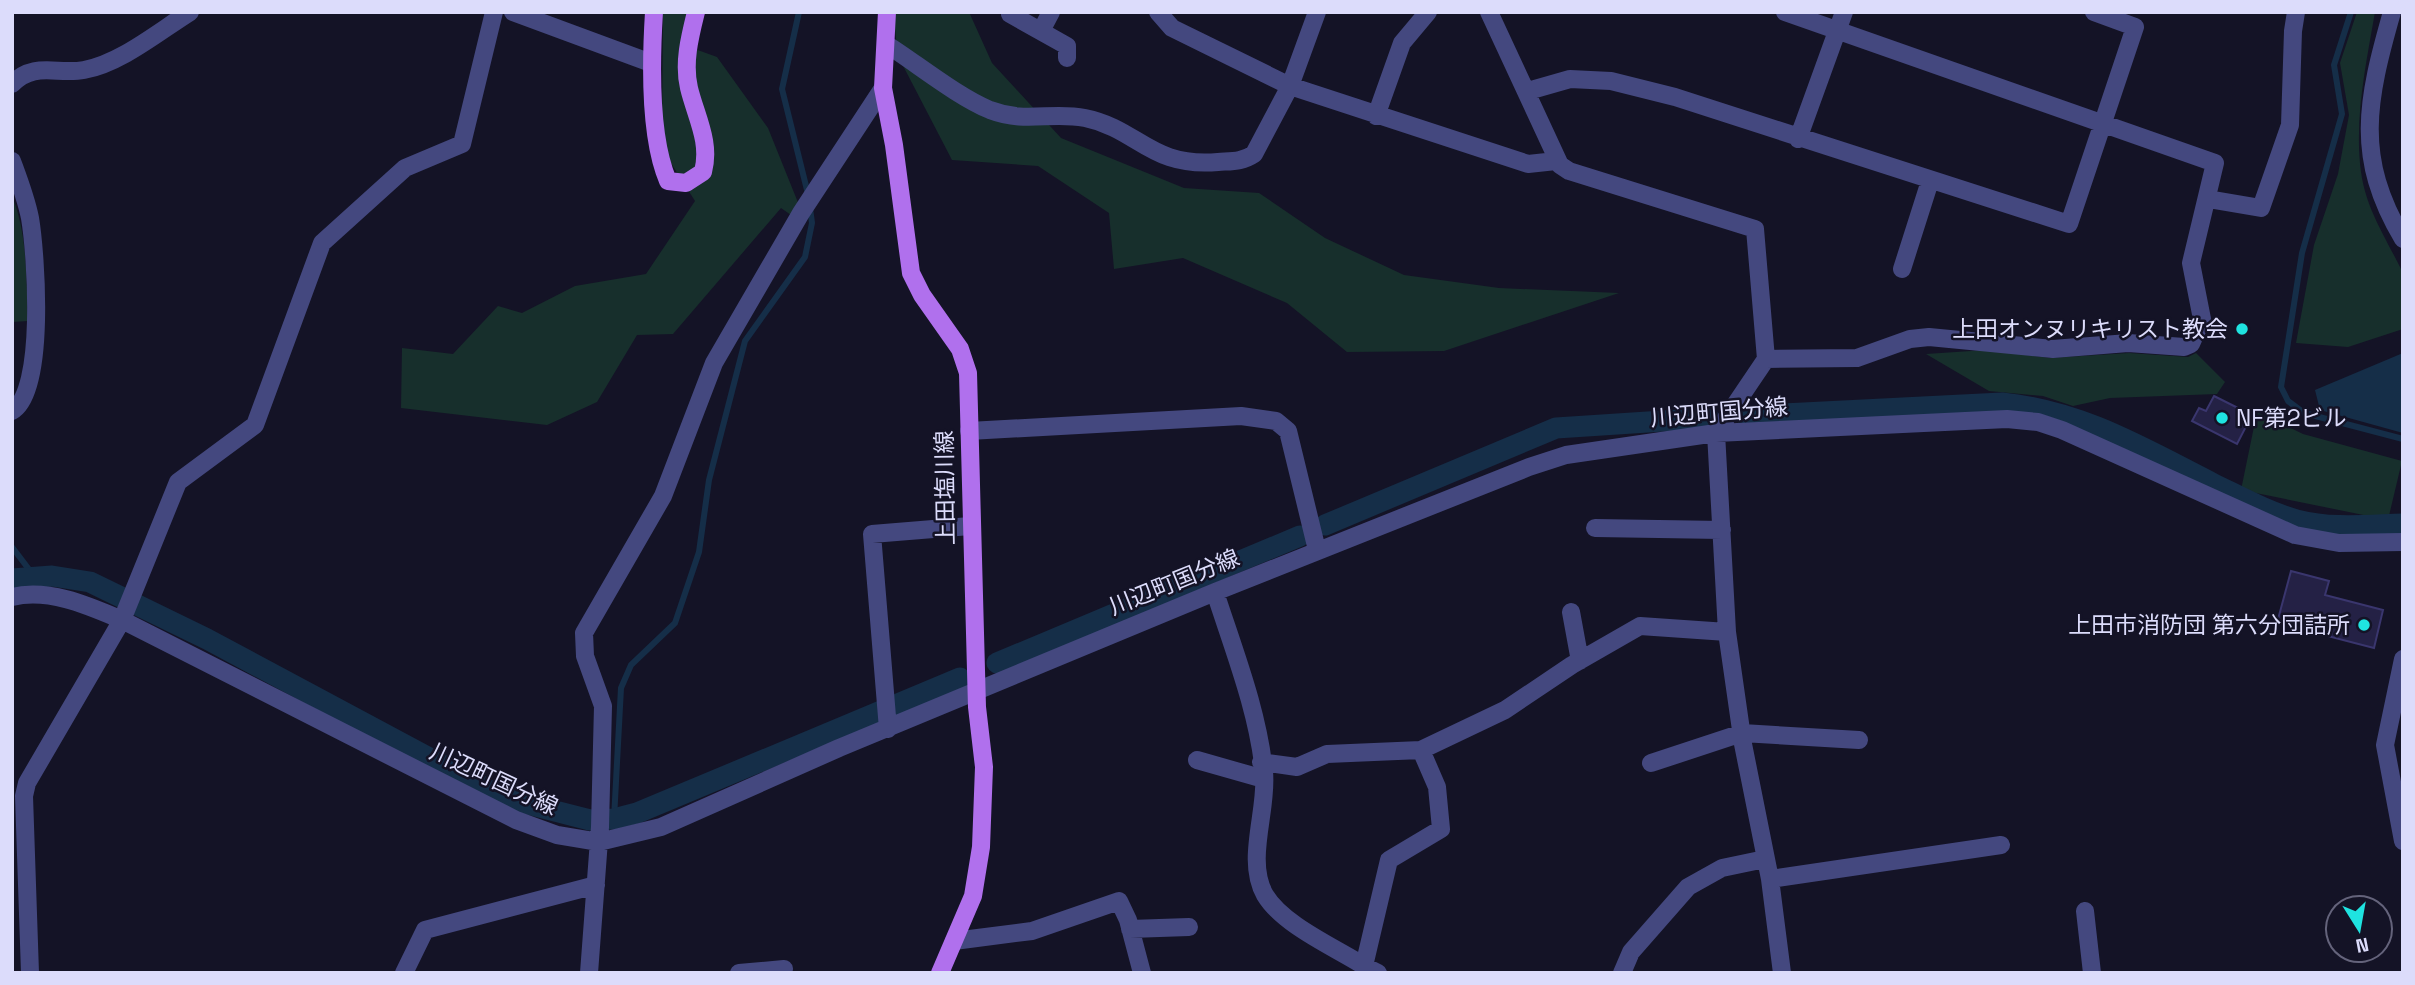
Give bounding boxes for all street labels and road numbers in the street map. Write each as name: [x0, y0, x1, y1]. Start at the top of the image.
street label: 川辺町国分線: [1649, 391, 1789, 433]
street label: 上田塩川線: [929, 430, 961, 546]
street label: 川辺町国分線: [1104, 542, 1244, 622]
street label: 川辺町国分線: [425, 736, 563, 822]

